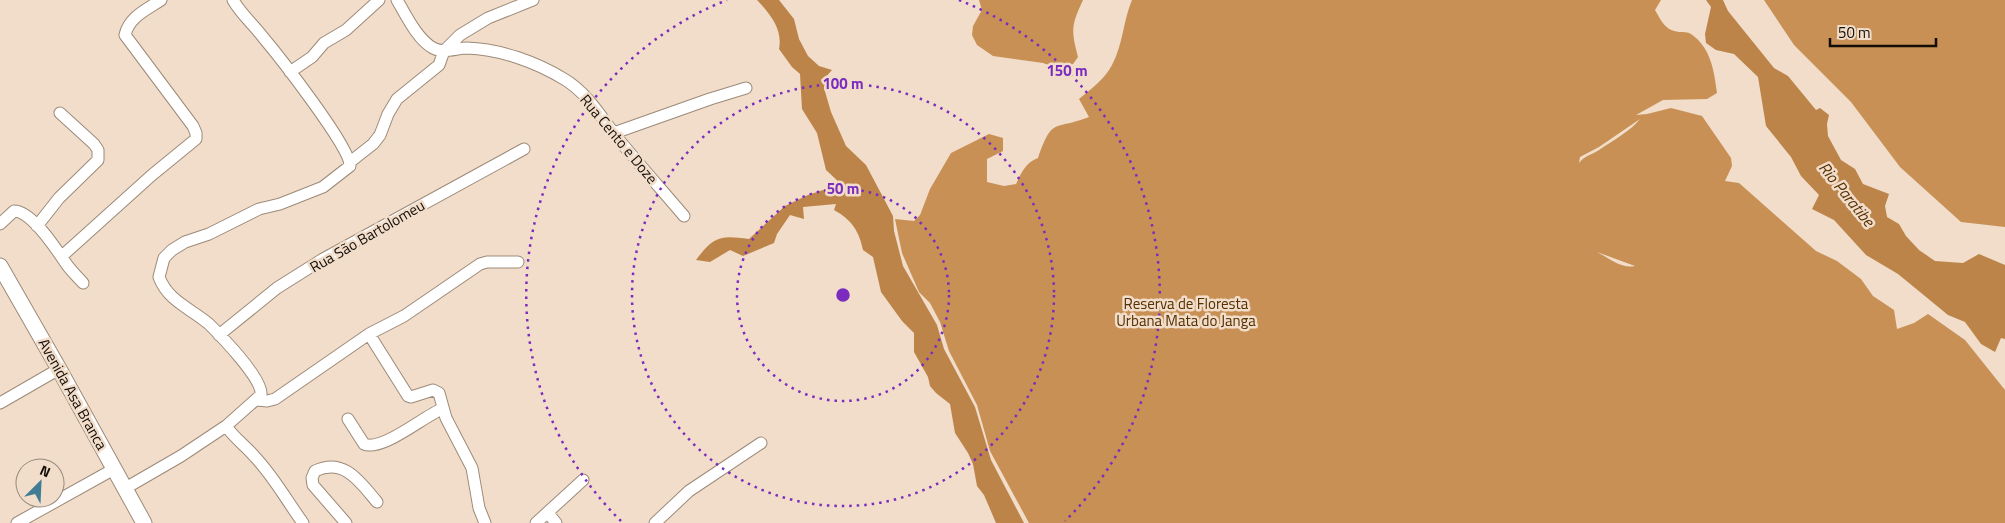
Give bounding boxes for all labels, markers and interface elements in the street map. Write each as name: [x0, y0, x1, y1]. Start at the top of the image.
scale bar: [1830, 15, 1936, 47]
text: 50 m: [1838, 21, 1871, 44]
text: 150 m: [1046, 59, 1088, 82]
text: 100 m: [822, 72, 864, 95]
street label: Rua Cento e Doze: [575, 89, 663, 189]
water label: Rio Paratibe: [1813, 156, 1882, 233]
text: 50 m: [827, 177, 859, 200]
street label: Rua São Bartolomeu: [305, 194, 429, 278]
centre of rings: [834, 286, 852, 304]
park label: Reserva de Floresta Urbana Mata do Janga: [1116, 292, 1256, 332]
street label: Avenida Asa Branca: [33, 334, 113, 454]
north arrow: [15, 458, 65, 508]
text: N: [37, 459, 54, 482]

